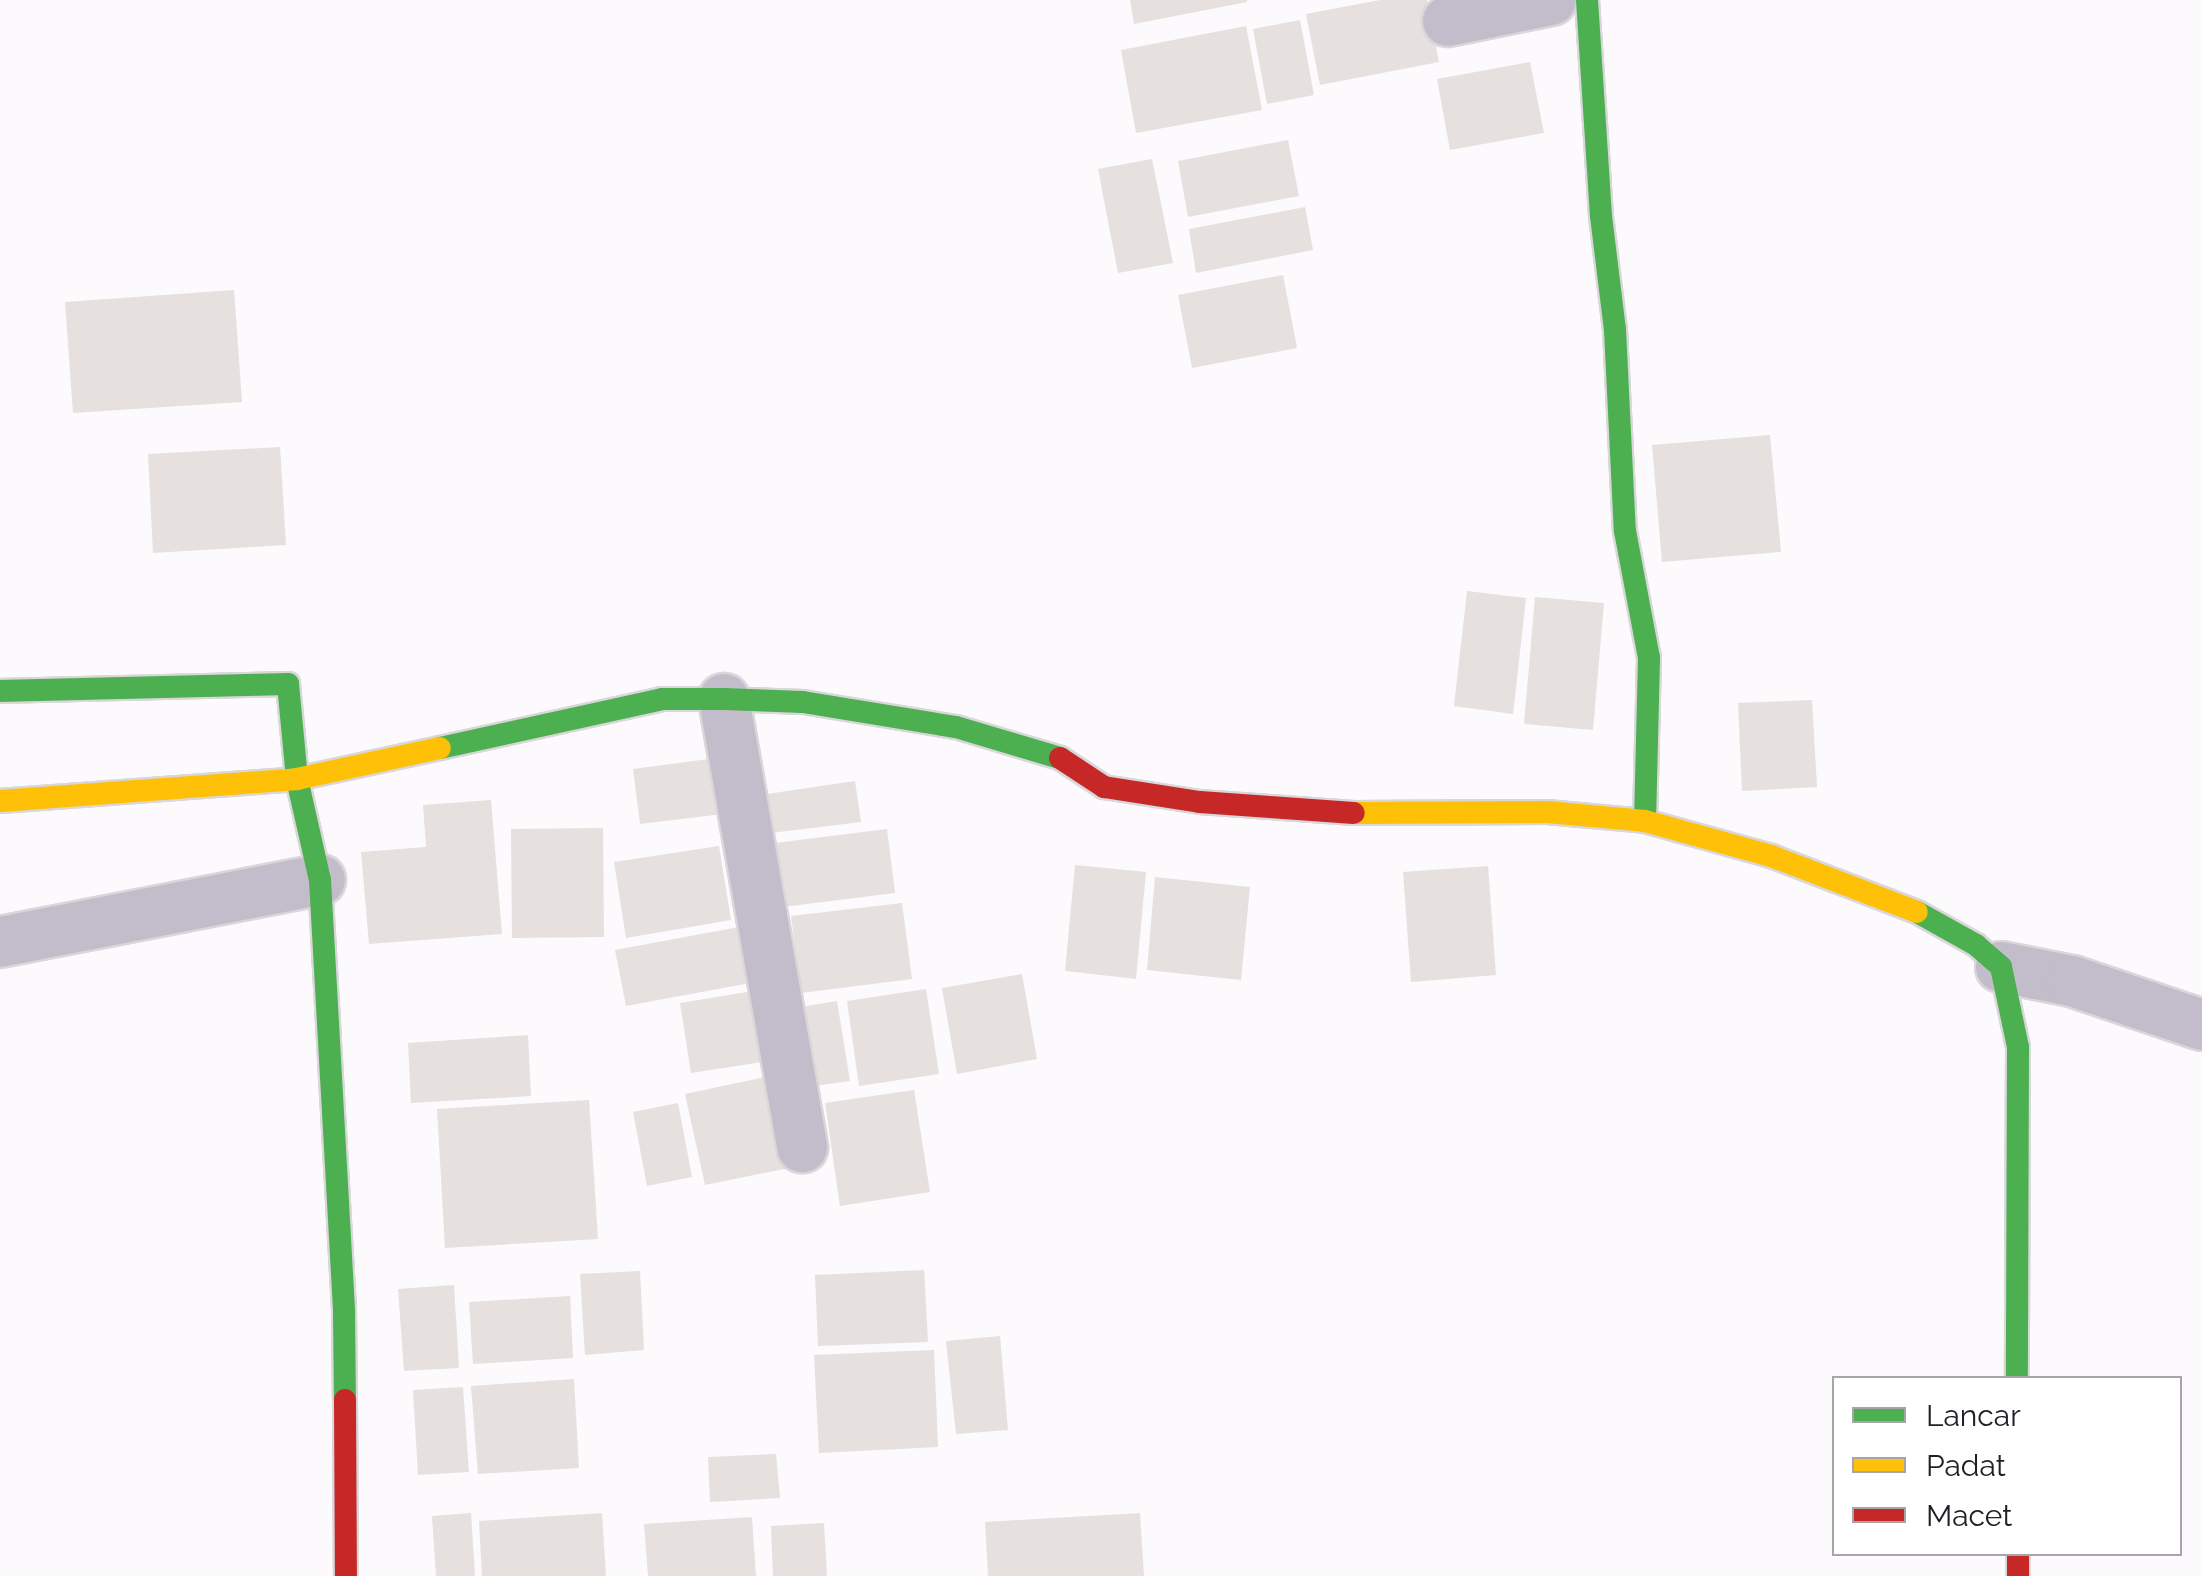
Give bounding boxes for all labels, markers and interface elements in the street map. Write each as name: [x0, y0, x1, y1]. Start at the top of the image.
legend: [1832, 1376, 2182, 1556]
text: Lancar: [1926, 1398, 2021, 1433]
text: Padat: [1926, 1448, 2006, 1483]
text: Macet: [1926, 1498, 2012, 1533]

